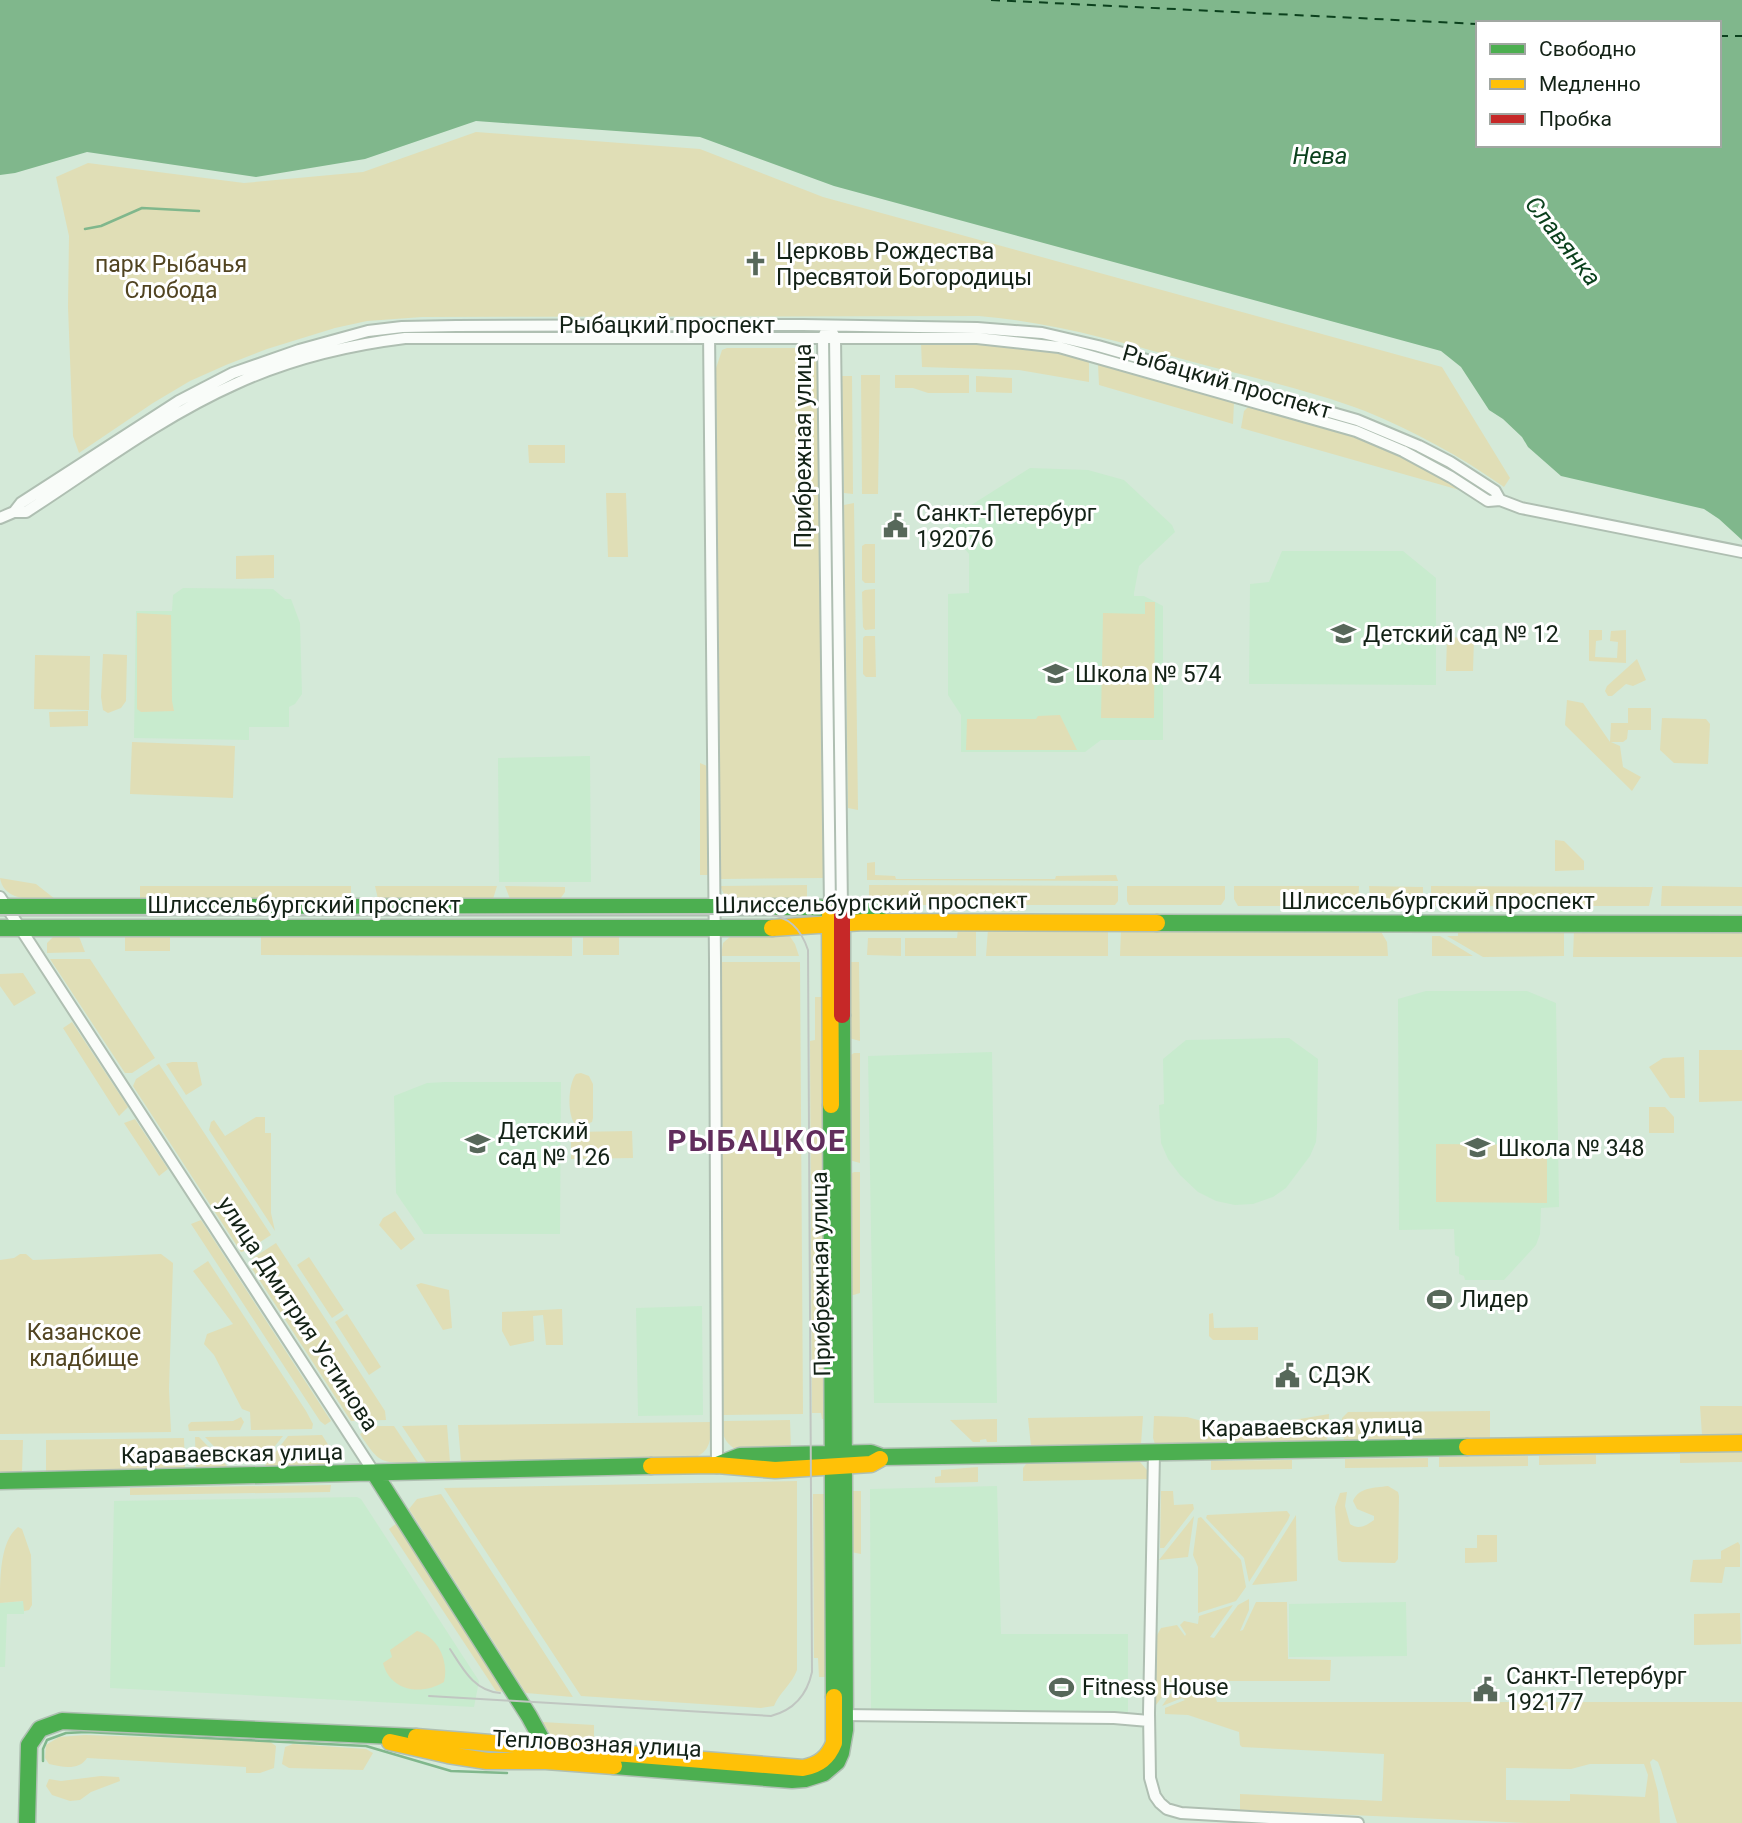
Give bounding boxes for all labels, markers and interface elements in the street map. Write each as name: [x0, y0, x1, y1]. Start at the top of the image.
legend: [1476, 21, 1721, 147]
text: Свободно: [1539, 37, 1636, 61]
text: Медленно: [1539, 72, 1641, 96]
text: Пробка: [1539, 107, 1612, 131]
water label: Нева: [1293, 142, 1347, 170]
water label: Славянка: [1519, 191, 1607, 291]
place label: Церковь Рождества Пресвятой Богородицы: [776, 238, 1032, 291]
church icon: Церковь Рождества Пресвятой Богородицы: [742, 250, 770, 278]
park label: парк Рыбачья Слобода: [95, 251, 247, 304]
street label: Рыбацкий проспект: [559, 312, 775, 339]
street label: Рыбацкий проспект: [1119, 339, 1335, 425]
street label: Прибрежная улица: [790, 343, 817, 549]
place label: Санкт-Петербург 192076: [916, 500, 1097, 553]
public building icon: Санкт-Петербург 192076: [882, 512, 910, 540]
school or university icon: Детский сад № 12: [1329, 620, 1357, 648]
place label: Детский сад № 12: [1363, 621, 1559, 648]
school or university icon: Школа № 574: [1041, 660, 1069, 688]
place label: Школа № 574: [1075, 661, 1221, 688]
street label: Шлиссельбургский проспект: [714, 887, 1028, 919]
street label: Шлиссельбургский проспект: [1281, 888, 1595, 915]
street label: Шлиссельбургский проспект: [147, 892, 461, 919]
place label: Детский сад № 126: [498, 1118, 610, 1171]
district label: РЫБАЦКОЕ: [667, 1123, 847, 1158]
school or university icon: Детский сад № 126: [464, 1130, 492, 1158]
school or university icon: Школа № 348: [1464, 1134, 1492, 1162]
place label: Школа № 348: [1498, 1135, 1644, 1162]
street label: Прибрежная улица: [806, 1171, 836, 1377]
street label: улица Дмитрия Устинова: [212, 1192, 384, 1436]
sports icon: Лидер: [1426, 1285, 1454, 1313]
place label: Лидер: [1460, 1286, 1529, 1313]
park label: Казанское кладбище: [27, 1319, 141, 1372]
public building icon: СДЭК: [1274, 1361, 1302, 1389]
place label: СДЭК: [1308, 1362, 1371, 1389]
street label: Караваевская улица: [1201, 1412, 1423, 1442]
street label: Караваевская улица: [121, 1439, 343, 1469]
place label: Санкт-Петербург 192177: [1506, 1663, 1687, 1716]
sports icon: Fitness House: [1048, 1673, 1076, 1701]
place label: Fitness House: [1082, 1674, 1228, 1701]
public building icon: Санкт-Петербург 192177: [1472, 1675, 1500, 1703]
street label: Тепловозная улица: [492, 1725, 702, 1763]

